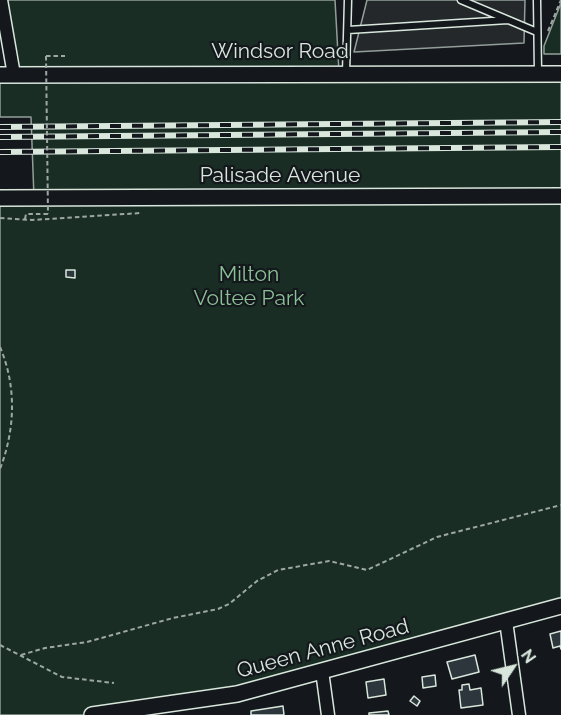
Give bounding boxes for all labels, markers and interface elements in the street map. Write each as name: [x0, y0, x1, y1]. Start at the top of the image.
street label: Windsor Road: [211, 39, 349, 65]
street label: Palisade Avenue: [200, 163, 360, 189]
park label: Milton Voltee Park: [194, 262, 304, 312]
street label: Queen Anne Road: [234, 614, 412, 684]
north arrow: [483, 637, 543, 697]
text: N: [517, 646, 539, 667]

